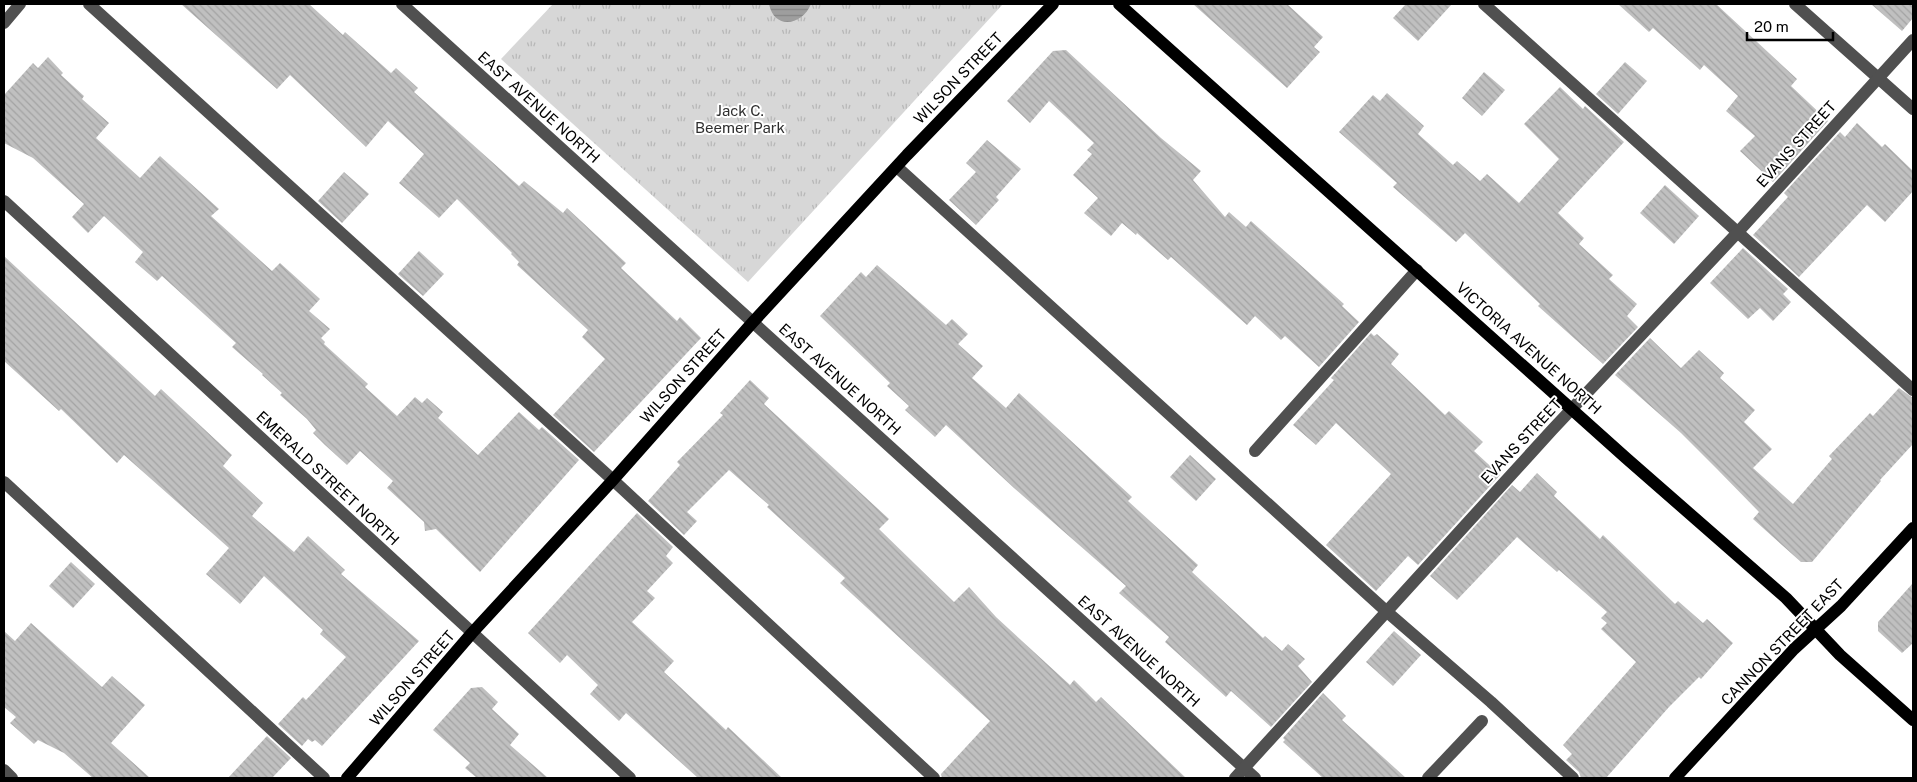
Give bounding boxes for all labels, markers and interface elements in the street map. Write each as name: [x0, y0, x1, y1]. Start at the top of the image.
scale bar: [1747, 10, 1833, 42]
text: 20 m: [1754, 18, 1789, 35]
street label: WILSON STREET: [910, 29, 1006, 127]
street label: EAST AVENUE NORTH: [475, 48, 603, 166]
street label: EVANS STREET: [1753, 97, 1839, 191]
park label: Jack C. Beemer Park: [695, 102, 785, 136]
street label: VICTORIA AVENUE NORTH: [1453, 279, 1605, 417]
street label: EAST AVENUE NORTH: [776, 320, 904, 438]
street label: WILSON STREET: [637, 326, 730, 426]
street label: EVANS STREET: [1477, 395, 1565, 487]
street label: EMERALD STREET NORTH: [253, 407, 403, 549]
street label: CANNON STREET EAST: [1718, 576, 1847, 708]
street label: EAST AVENUE NORTH: [1075, 592, 1203, 710]
street label: WILSON STREET: [366, 627, 458, 729]

